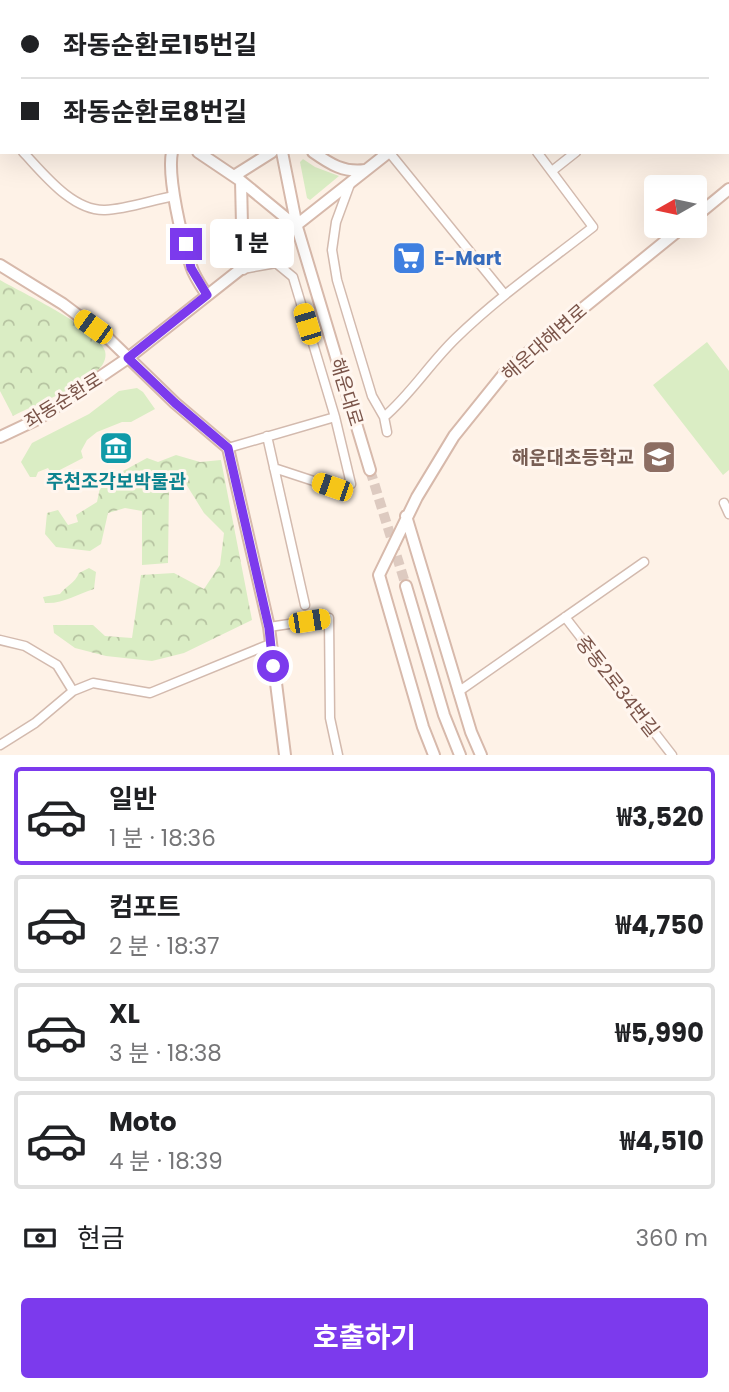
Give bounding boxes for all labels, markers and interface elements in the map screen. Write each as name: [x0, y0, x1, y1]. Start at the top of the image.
text: 좌동순환로15번길: [63, 27, 257, 63]
text: 좌동순환로8번길: [63, 94, 247, 130]
north arrow: [644, 175, 707, 238]
map controls: [644, 175, 707, 238]
callout: 1 분: [210, 219, 294, 268]
text: 1 분: [235, 227, 269, 259]
route end: [170, 228, 202, 260]
supermarket icon: E-Mart: [390, 239, 428, 277]
place label: E-Mart: [434, 245, 502, 272]
street label: 해운대해변로: [496, 298, 593, 387]
car: [291, 301, 324, 347]
car: [70, 306, 117, 348]
street label: 해운대로: [323, 355, 370, 430]
street label: 좌동순환로: [19, 366, 107, 435]
museum icon: 주천조각보박물관: [97, 429, 135, 467]
school or university icon: 해운대초등학교: [640, 438, 678, 476]
place label: 해운대초등학교: [512, 444, 634, 471]
place label: 주천조각보박물관: [46, 468, 186, 495]
car: [309, 470, 356, 504]
car: [287, 607, 332, 635]
street label: 중동2로34번길: [570, 630, 666, 742]
route start: [257, 650, 289, 682]
text: 일반: [109, 781, 157, 817]
icon: car: [25, 785, 88, 848]
text: ₩3,520: [617, 799, 704, 835]
text: 1 분 · 18:36: [109, 822, 216, 854]
text: 컴포트: [109, 889, 181, 925]
icon: car: [25, 893, 88, 956]
text: ₩4,750: [616, 907, 704, 943]
text: 2 분 · 18:37: [109, 930, 220, 962]
text: XL: [109, 996, 140, 1032]
icon: car: [25, 1001, 88, 1064]
text: ₩5,990: [615, 1015, 704, 1051]
text: 3 분 · 18:38: [109, 1037, 222, 1069]
text: Moto: [109, 1104, 177, 1140]
icon: car: [25, 1109, 88, 1172]
text: ₩4,510: [620, 1123, 704, 1159]
text: 4 분 · 18:39: [109, 1145, 223, 1177]
icon: cash: [21, 1219, 59, 1257]
text: 현금: [77, 1220, 125, 1256]
text: 360 m: [636, 1222, 708, 1254]
button: 호출하기: [21, 1298, 708, 1378]

